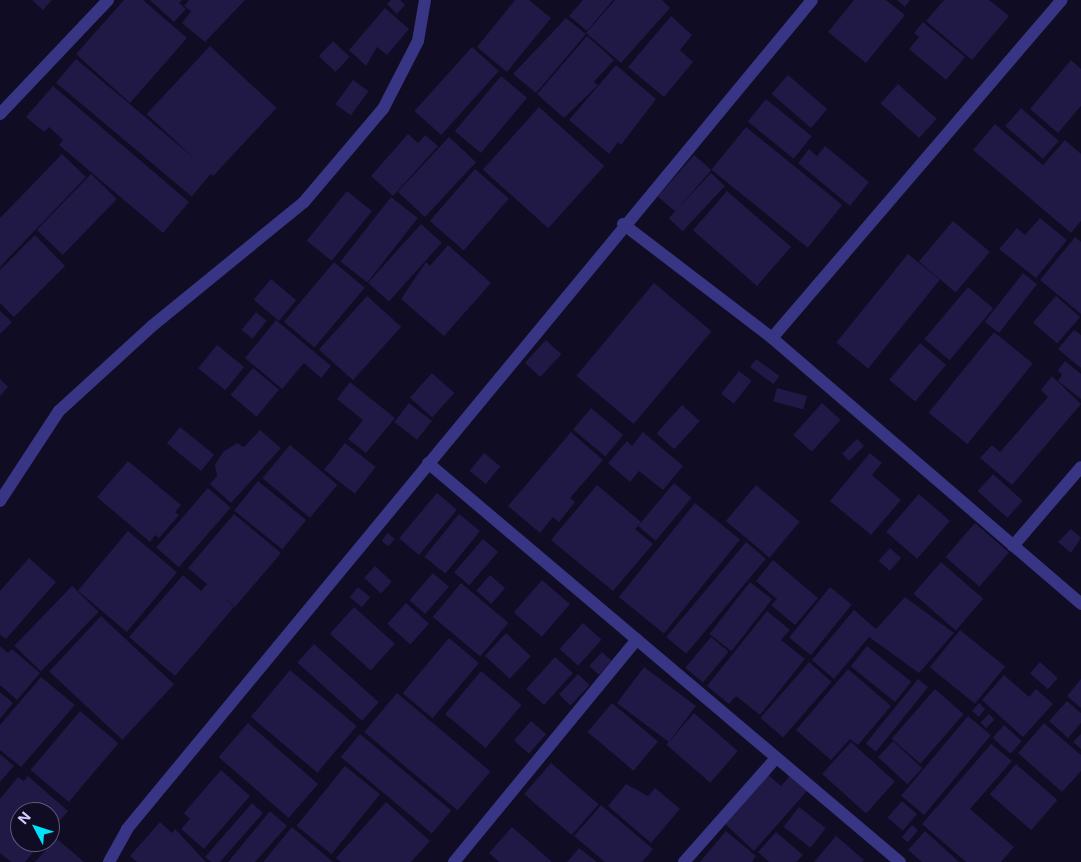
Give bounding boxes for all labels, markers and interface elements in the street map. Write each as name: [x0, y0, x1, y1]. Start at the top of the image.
north arrow: [10, 802, 60, 852]
text: N: [14, 808, 34, 827]

